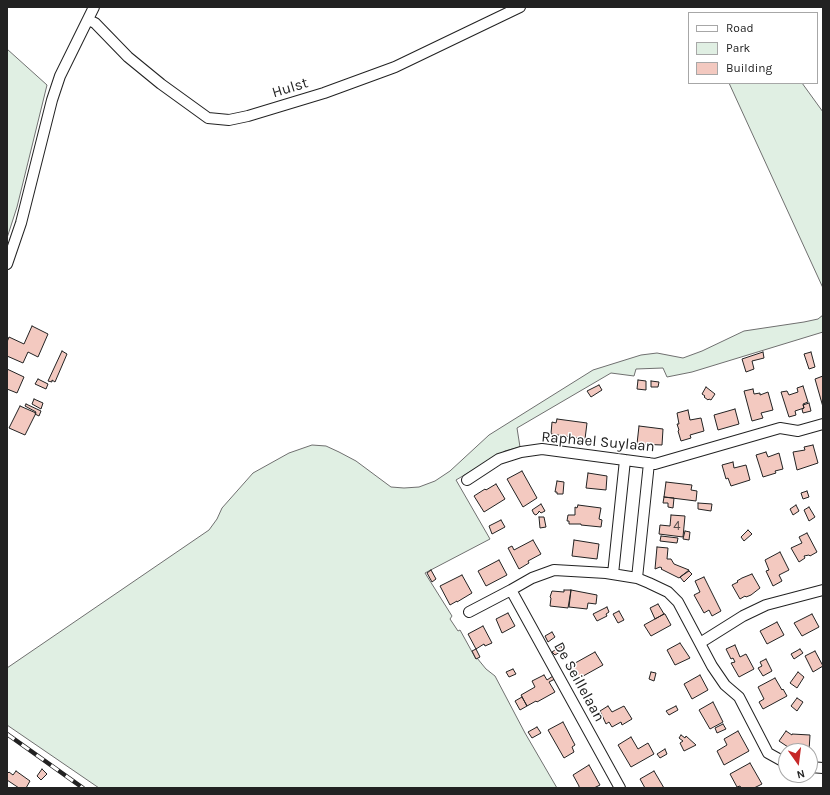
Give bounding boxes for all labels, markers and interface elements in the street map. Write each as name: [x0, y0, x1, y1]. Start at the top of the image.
legend: [688, 12, 818, 84]
text: Road: [726, 21, 754, 35]
text: Park: [726, 41, 750, 55]
text: Building: [726, 61, 772, 75]
street label: Hulst: [270, 74, 310, 102]
street label: Raphael Suylaan: [540, 428, 656, 456]
house number: 4: [673, 518, 681, 534]
street label: De Seillelaan: [550, 639, 608, 725]
north arrow: [778, 743, 818, 783]
text: N: [795, 767, 806, 781]

